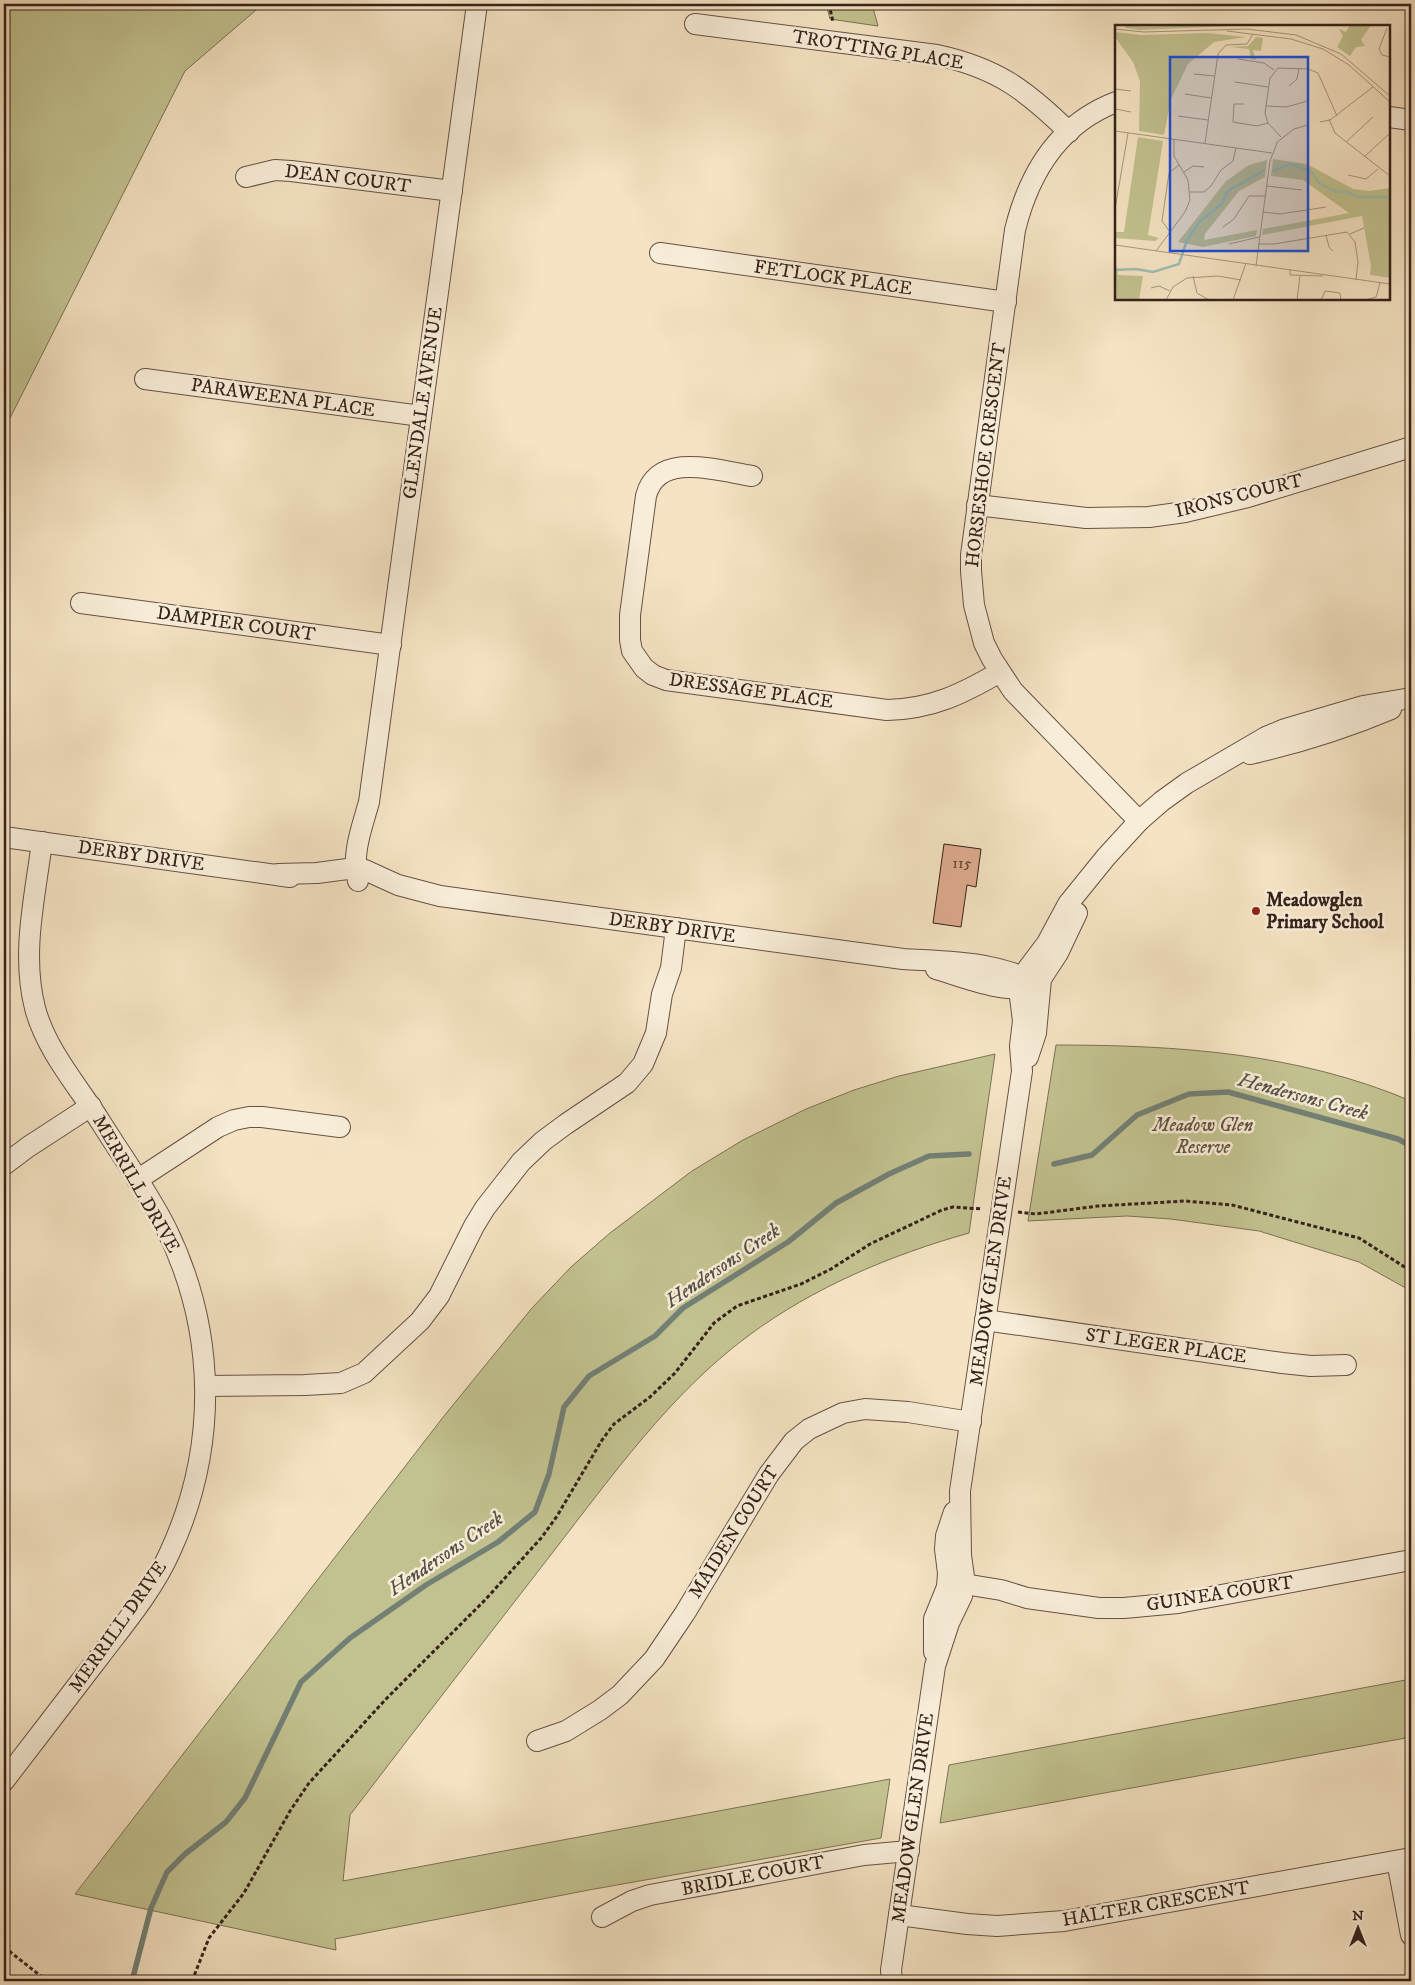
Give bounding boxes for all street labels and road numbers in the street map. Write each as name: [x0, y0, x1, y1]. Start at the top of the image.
street label: TROTTING PLACE: [791, 25, 965, 75]
street label: DEAN COURT: [284, 160, 413, 198]
street label: FETLOCK PLACE: [752, 255, 914, 301]
street label: GLENDALE AVENUE: [398, 305, 448, 501]
street label: HORSESHOE CRESCENT: [961, 341, 1011, 569]
street label: PARAWEENA PLACE: [190, 374, 376, 422]
street label: IRONS COURT: [1173, 469, 1306, 523]
street label: DAMPIER COURT: [155, 601, 317, 647]
street label: DRESSAGE PLACE: [667, 668, 835, 714]
street label: DERBY DRIVE: [76, 836, 206, 876]
street label: DERBY DRIVE: [607, 908, 737, 948]
street label: MERRILL DRIVE: [87, 1111, 185, 1257]
street label: MEADOW GLEN DRIVE: [965, 1175, 1017, 1387]
street label: ST LEGER PLACE: [1084, 1323, 1248, 1369]
street label: MAIDEN COURT: [684, 1461, 784, 1603]
street label: MERRILL DRIVE: [64, 1557, 172, 1697]
street label: GUINEA COURT: [1145, 1571, 1296, 1617]
street label: MEADOW GLEN DRIVE: [887, 1712, 939, 1924]
street label: BRIDLE COURT: [680, 1851, 827, 1901]
street label: HALTER CRESCENT: [1061, 1876, 1252, 1932]

